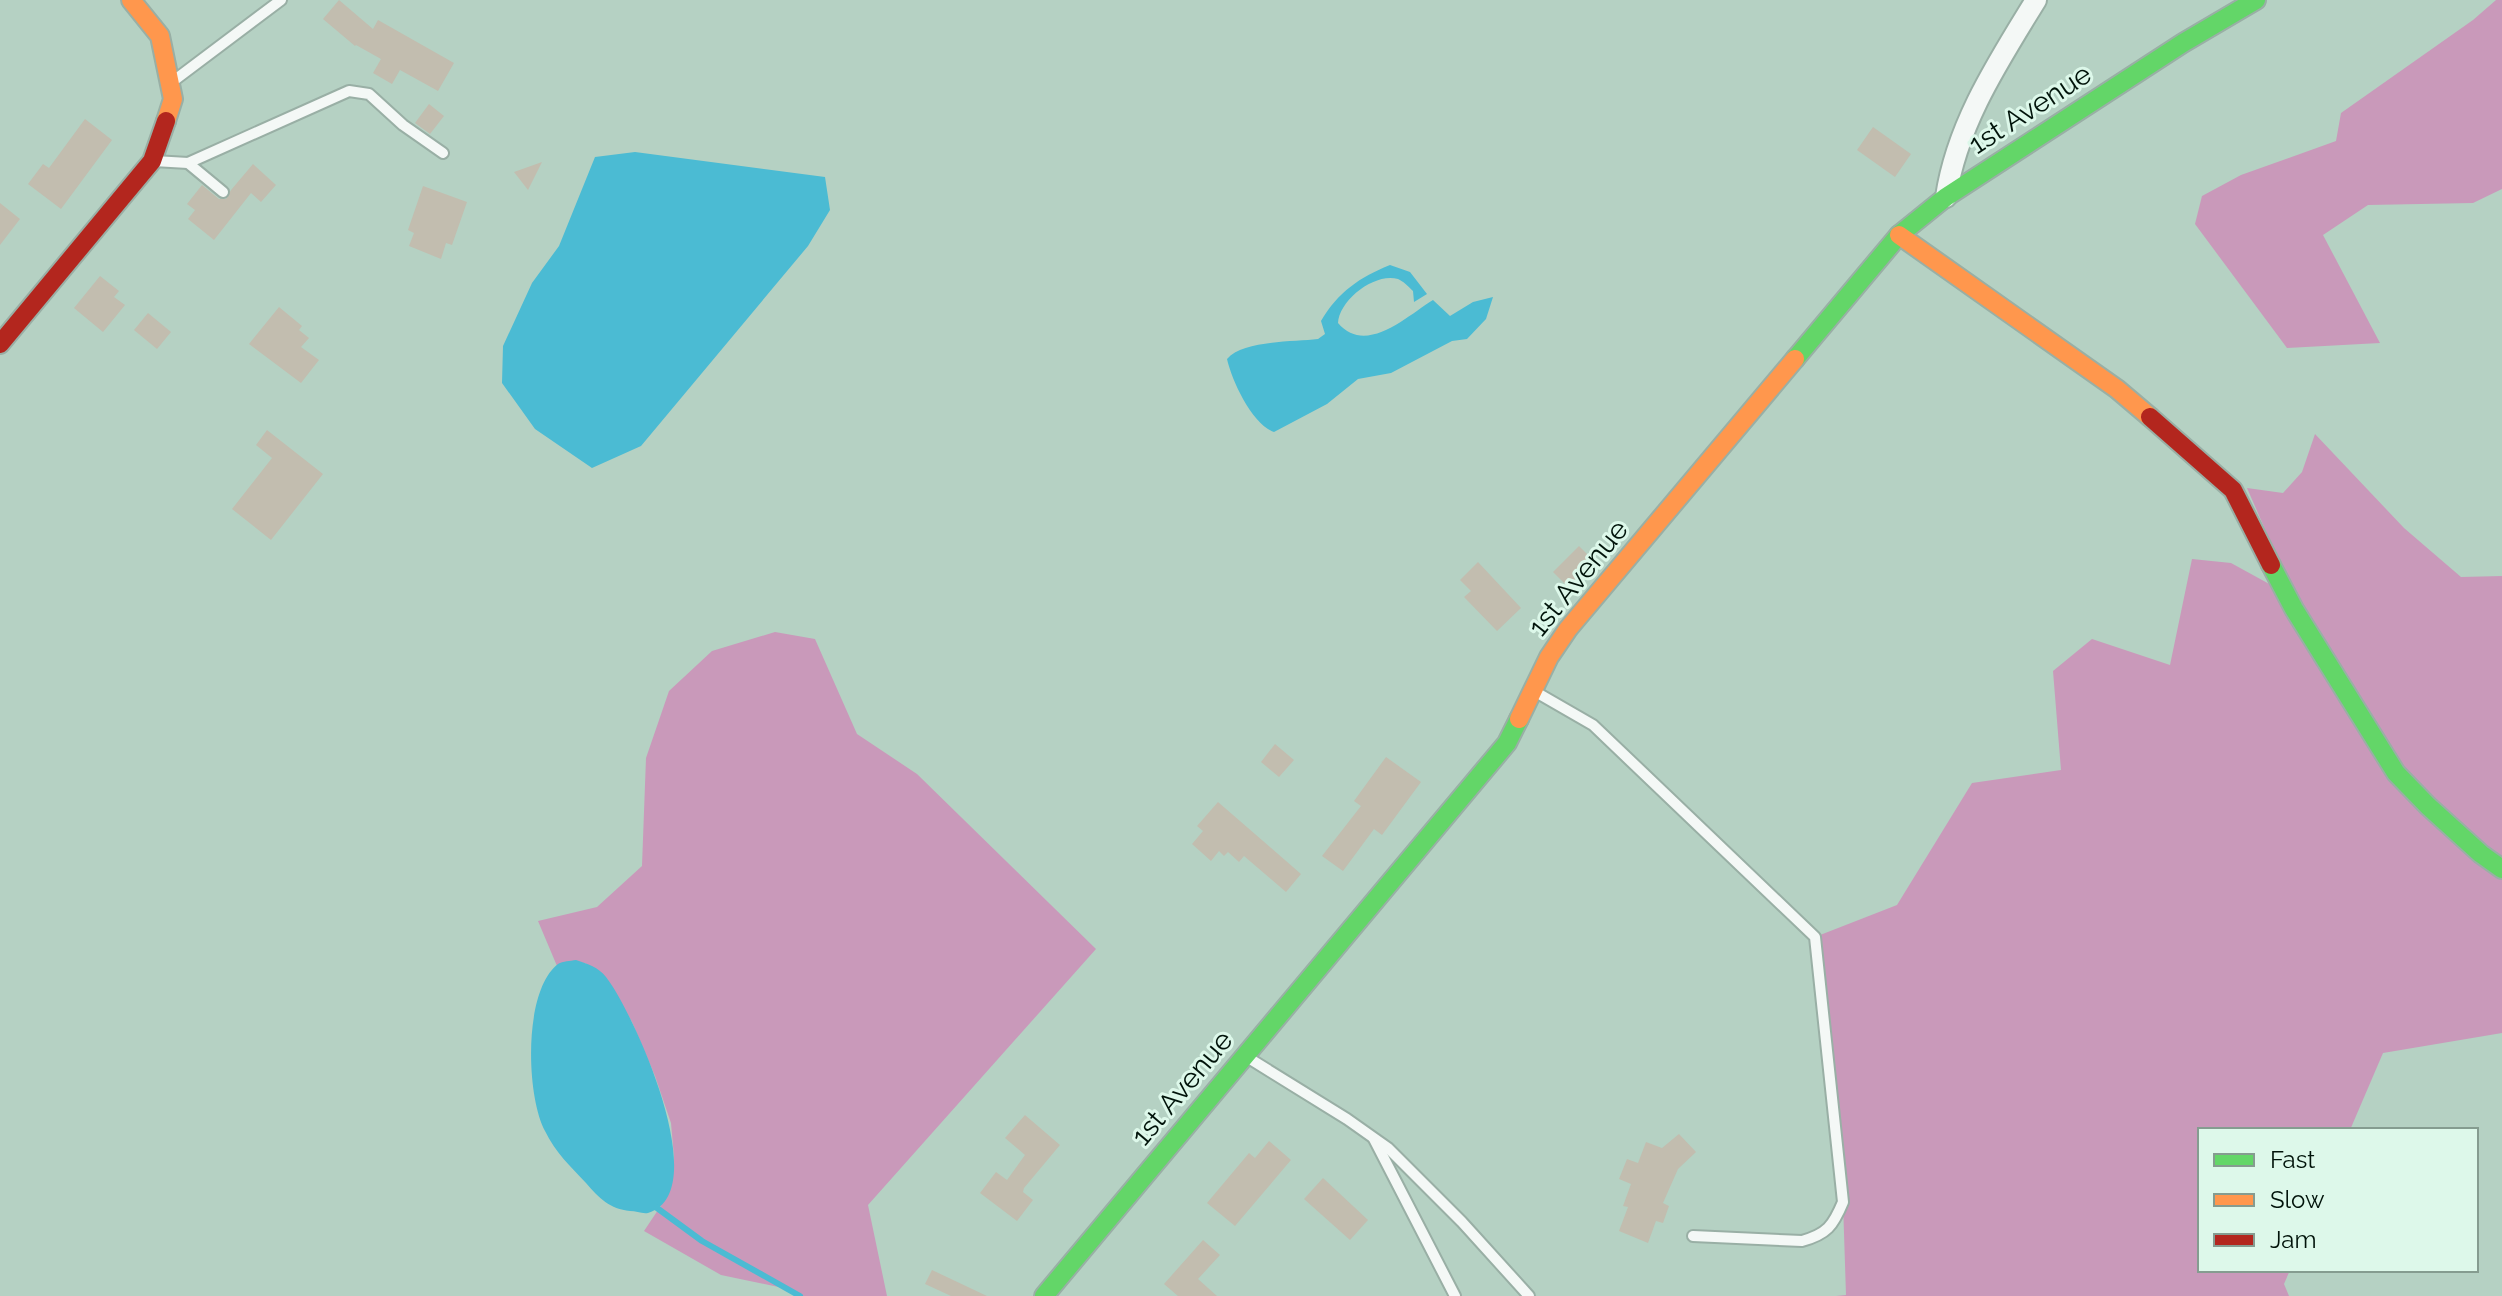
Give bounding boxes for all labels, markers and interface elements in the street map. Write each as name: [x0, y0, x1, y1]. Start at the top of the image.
street label: 1st Avenue: [1963, 57, 2097, 161]
street label: 1st Avenue: [1521, 513, 1635, 643]
street label: 1st Avenue: [1125, 1024, 1239, 1152]
legend: [2198, 1128, 2478, 1272]
text: Fast: [2270, 1145, 2315, 1174]
text: Slow: [2270, 1185, 2325, 1214]
text: Jam: [2270, 1225, 2316, 1254]

